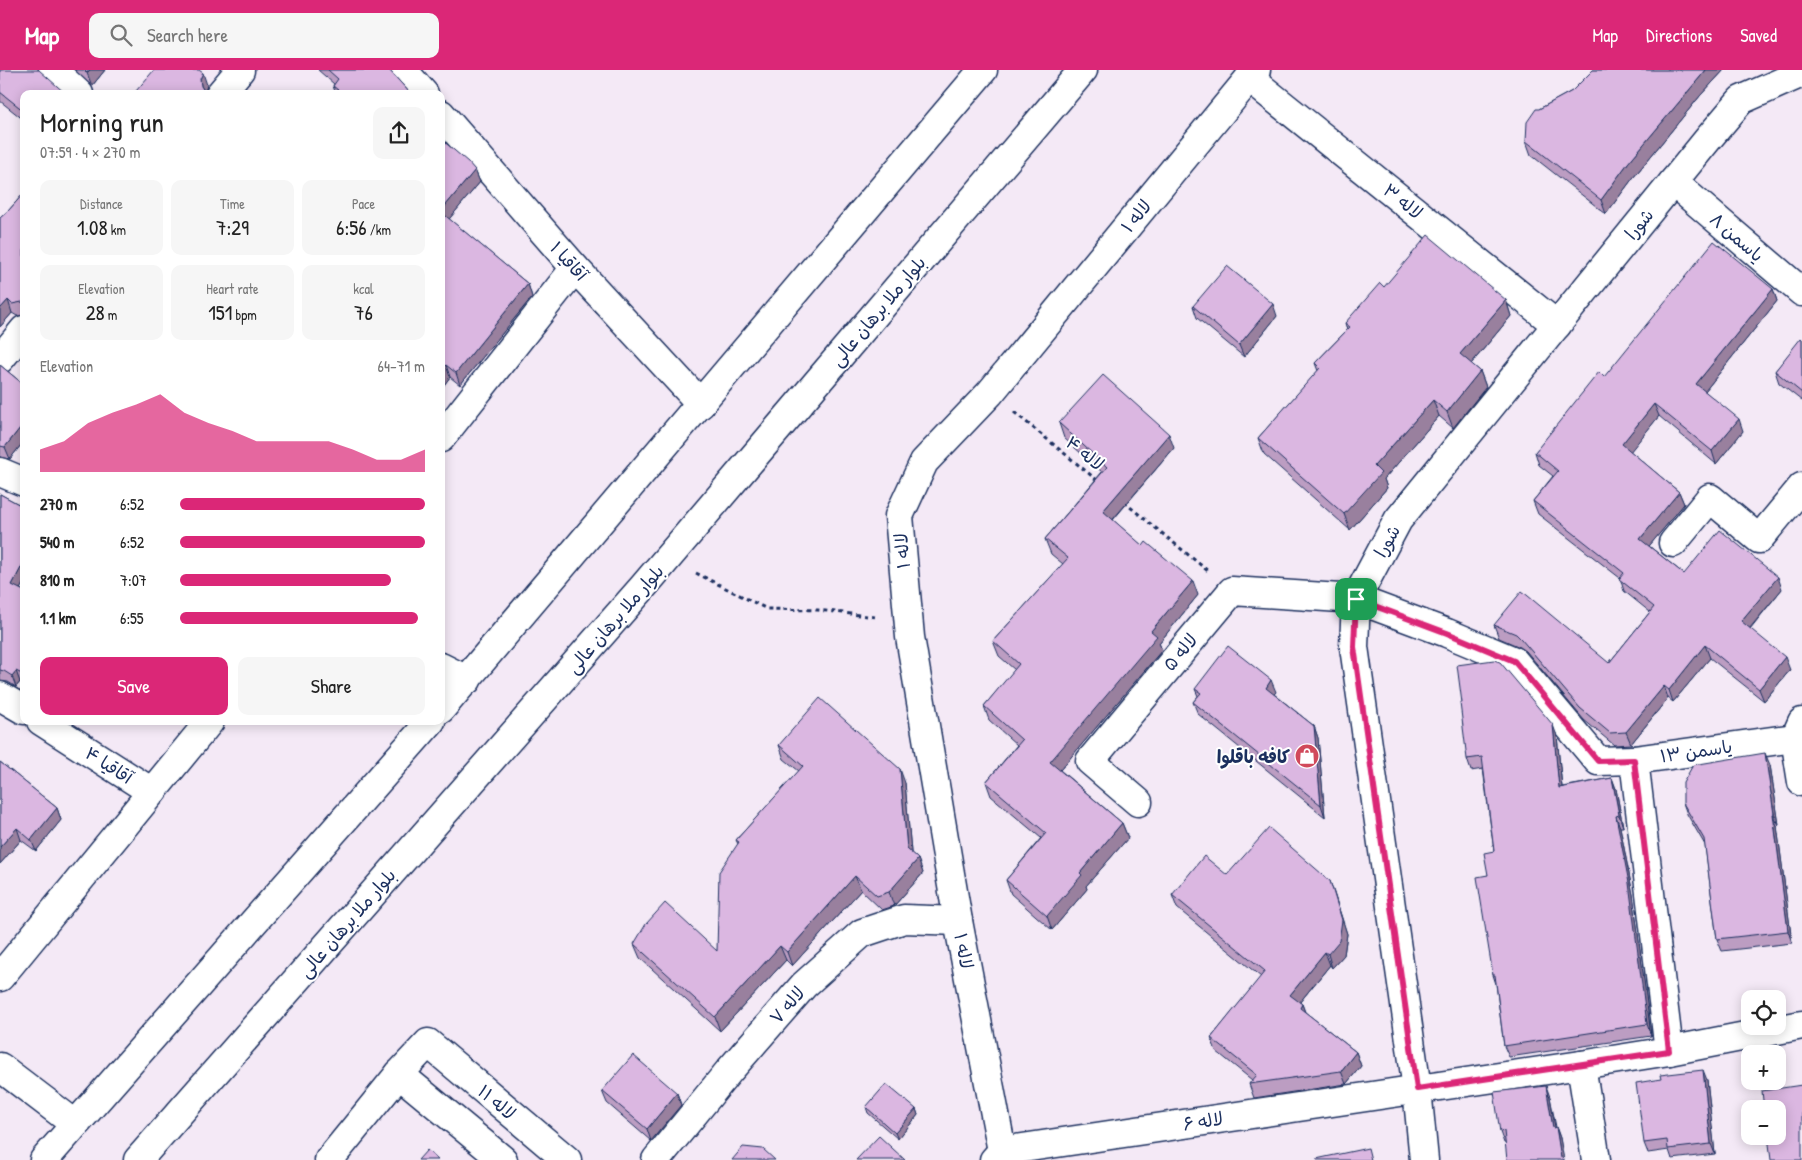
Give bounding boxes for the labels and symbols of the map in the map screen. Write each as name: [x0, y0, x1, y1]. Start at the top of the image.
street label: لاله ۳: [1378, 177, 1428, 225]
street label: لاله ۱: [1115, 194, 1157, 238]
street label: شورا: [1619, 203, 1659, 245]
street label: یاسمن ۸: [1705, 207, 1769, 267]
street label: آقاقیا ۱: [545, 236, 595, 287]
street label: بلوار ملا برهان عالی: [824, 251, 932, 371]
street label: لاله ۴: [1060, 430, 1110, 476]
street label: شورا: [1368, 520, 1406, 562]
street label: لاله ۱: [888, 532, 916, 570]
street label: بلوار ملا برهان عالی: [561, 559, 669, 679]
pin: [1335, 578, 1377, 620]
street label: لاله ۵: [1157, 628, 1203, 676]
street label: یاسمن ۱۳: [1658, 734, 1734, 768]
street label: آقاقیا ۴: [80, 740, 139, 791]
shop icon: کافه باقلوا: [1294, 743, 1320, 769]
place label: کافه باقلوا: [1217, 744, 1290, 769]
street label: بلوار ملا برهان عالی: [293, 863, 401, 983]
street label: لاله ۱: [948, 931, 980, 971]
street label: لاله ۷: [764, 981, 810, 1029]
street label: لاله ۱۱: [473, 1079, 521, 1125]
street label: لاله ۶: [1181, 1105, 1225, 1137]

